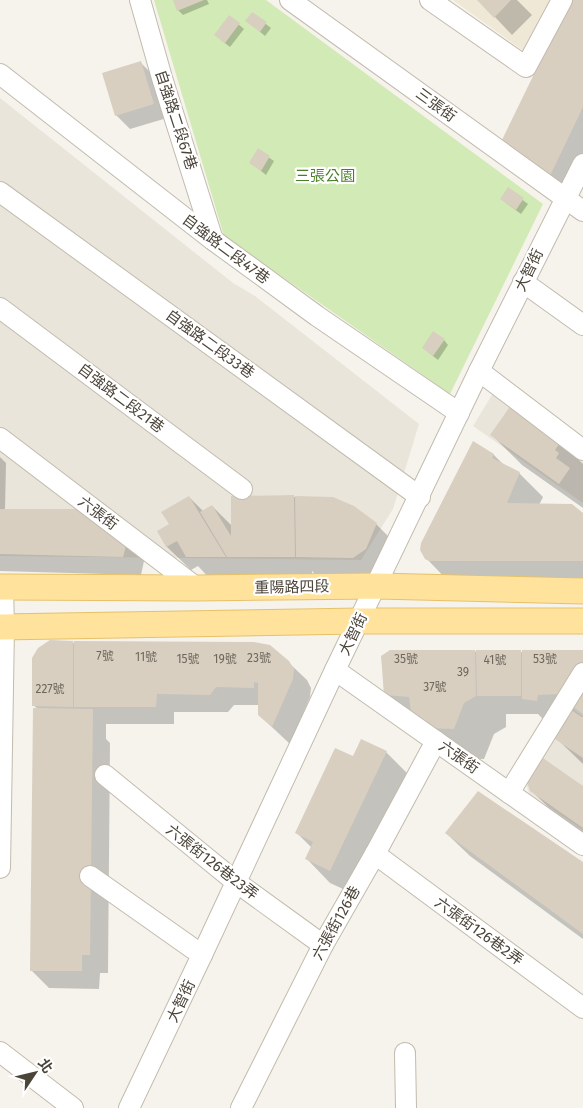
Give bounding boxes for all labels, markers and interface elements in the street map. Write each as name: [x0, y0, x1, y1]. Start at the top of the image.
street label: 自強路二段67巷: [151, 68, 201, 172]
street label: 三張街: [413, 84, 459, 126]
park label: 三張公園: [295, 167, 355, 185]
street label: 自強路二段47巷: [179, 210, 273, 288]
street label: 大智街: [511, 246, 547, 294]
street label: 自強路二段33巷: [162, 306, 258, 382]
street label: 自強路二段21巷: [74, 360, 168, 436]
street label: 六張街: [75, 492, 121, 534]
street label: 重陽路四段: [254, 577, 330, 597]
street label: 大智街: [335, 610, 371, 658]
house number: 7號: [96, 649, 114, 663]
house number: 11號: [135, 650, 157, 664]
house number: 23號: [247, 651, 271, 665]
house number: 15號: [176, 652, 200, 666]
house number: 19號: [213, 652, 237, 666]
house number: 35號: [394, 652, 418, 666]
house number: 53號: [533, 652, 557, 666]
house number: 41號: [484, 653, 506, 667]
house number: 39: [457, 665, 469, 679]
house number: 37號: [423, 680, 447, 694]
house number: 227號: [35, 682, 65, 696]
street label: 六張街: [435, 737, 483, 777]
street label: 六張街126巷23弄: [162, 821, 262, 903]
street label: 六張街126巷: [308, 883, 364, 963]
street label: 六張街126巷2弄: [432, 893, 526, 969]
street label: 大智街: [163, 977, 199, 1025]
north arrow: [10, 1048, 60, 1098]
text: 北: [34, 1055, 56, 1076]

